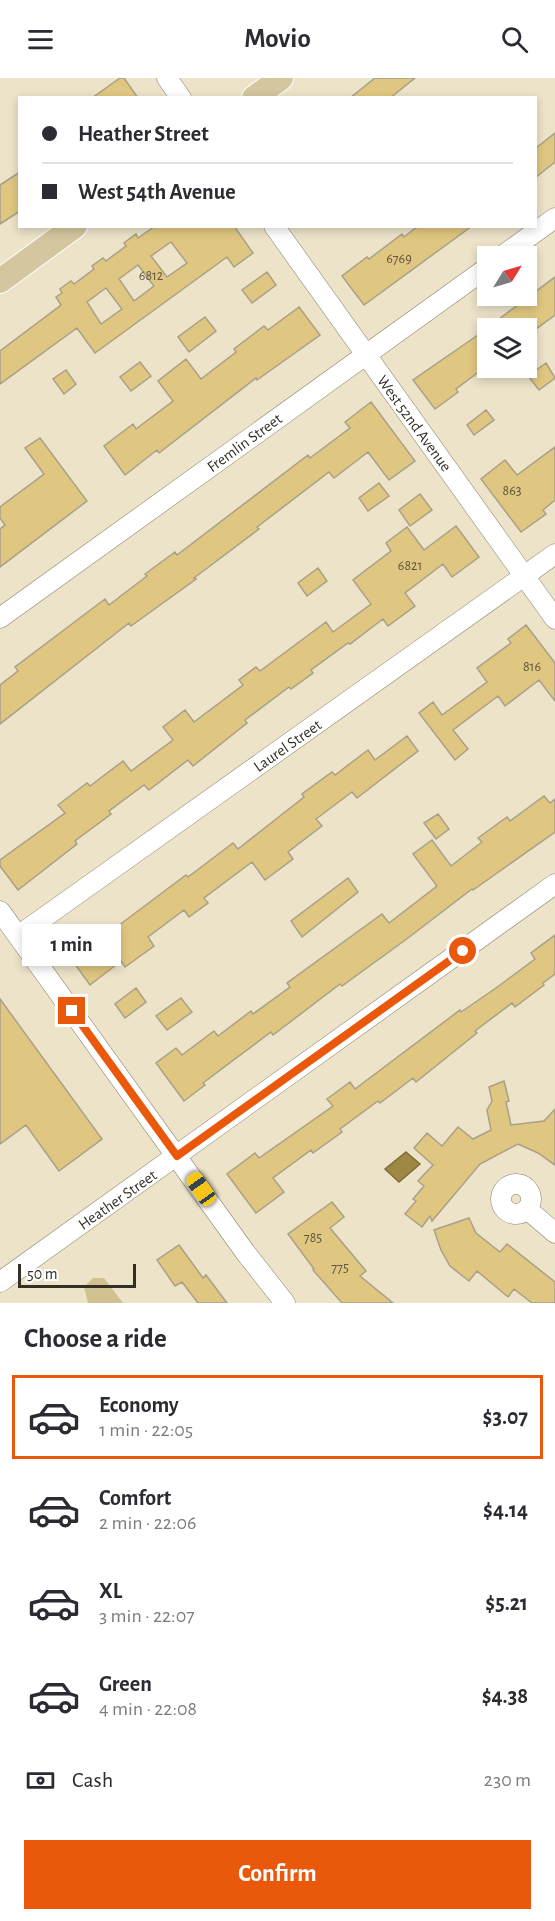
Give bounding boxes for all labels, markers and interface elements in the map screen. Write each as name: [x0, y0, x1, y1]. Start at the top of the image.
icon: menu: [24, 23, 57, 56]
icon: search: [498, 23, 531, 56]
text: Movio: [244, 25, 311, 52]
text: Heather Street: [78, 123, 209, 145]
text: West 54th Avenue: [78, 181, 236, 203]
north arrow: [477, 246, 537, 306]
map controls: [477, 246, 537, 378]
house number: 6769: [386, 252, 412, 266]
house number: 6812: [139, 269, 163, 283]
button: layers: [477, 318, 537, 378]
street label: West 52nd Avenue: [374, 373, 454, 475]
street label: Fremlin Street: [204, 410, 285, 475]
house number: 863: [503, 484, 522, 498]
house number: 6821: [398, 559, 422, 573]
house number: 816: [523, 660, 541, 674]
street label: Laurel Street: [251, 717, 324, 775]
callout: 1 min: [22, 924, 122, 966]
text: 1 min: [50, 935, 93, 955]
route start: [449, 937, 476, 964]
route end: [58, 997, 85, 1024]
street label: Heather Street: [75, 1167, 160, 1233]
car: [183, 1169, 219, 1209]
house number: 785: [304, 1231, 322, 1245]
scale bar: [18, 1261, 136, 1288]
house number: 775: [331, 1261, 349, 1275]
text: 50 m: [27, 1266, 58, 1282]
text: Choose a ride: [24, 1325, 167, 1352]
icon: car: [27, 1390, 81, 1444]
text: Economy: [99, 1394, 179, 1416]
text: $3.07: [483, 1406, 528, 1428]
text: 1 min · 22:05: [99, 1420, 193, 1440]
icon: car: [27, 1483, 81, 1537]
text: Comfort: [99, 1487, 171, 1509]
text: $4.14: [483, 1499, 528, 1521]
text: 2 min · 22:06: [99, 1513, 196, 1533]
icon: car: [27, 1576, 81, 1630]
text: XL: [99, 1580, 122, 1602]
text: $5.21: [485, 1592, 528, 1614]
text: 3 min · 22:07: [99, 1606, 195, 1626]
icon: car: [27, 1669, 81, 1723]
text: Green: [99, 1673, 152, 1695]
text: $4.38: [482, 1685, 528, 1707]
text: 4 min · 22:08: [99, 1699, 197, 1719]
icon: cash: [24, 1764, 57, 1797]
text: Cash: [72, 1769, 113, 1791]
text: 230 m: [484, 1770, 531, 1790]
button: Confirm: [24, 1840, 531, 1909]

